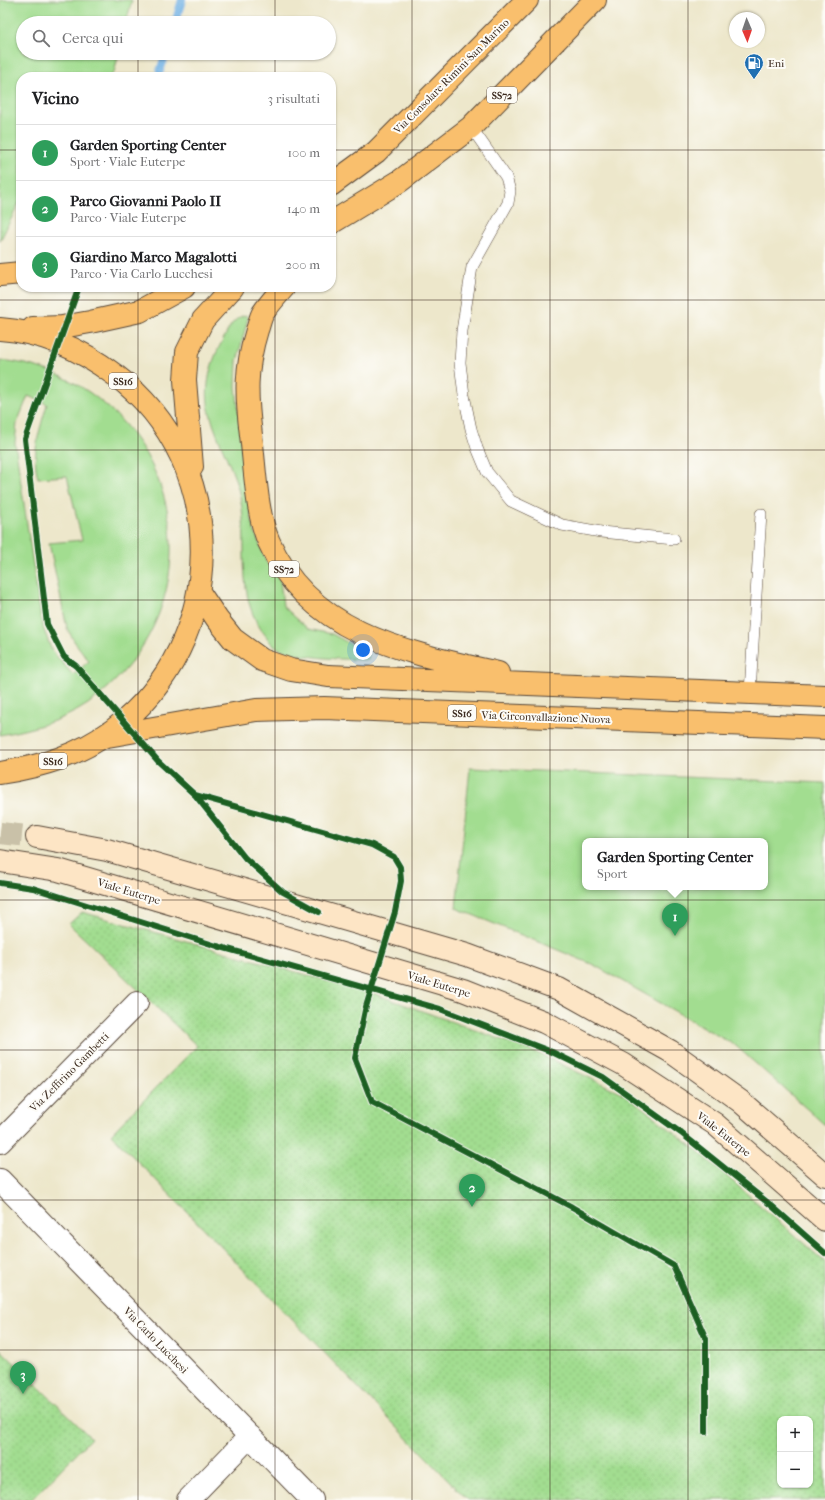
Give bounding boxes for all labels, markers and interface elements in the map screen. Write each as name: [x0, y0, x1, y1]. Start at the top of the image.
north arrow: [729, 12, 765, 48]
search box: [16, 16, 336, 60]
street label: Via Consolare Rimini-San Marino: [390, 16, 512, 137]
icon: search: [30, 27, 52, 49]
text: Cerca qui: [62, 29, 123, 47]
fuel station icon: Eni: [743, 52, 765, 80]
place label: Eni: [768, 57, 785, 70]
road number: SS72: [487, 87, 517, 103]
text: Vicino: [32, 88, 79, 108]
text: 3 risultati: [268, 91, 320, 106]
text: Garden Sporting Center: [70, 136, 226, 154]
text: 1: [43, 145, 47, 160]
text: 100 m: [287, 145, 320, 160]
text: Sport · Viale Euterpe: [70, 154, 185, 169]
text: Parco Giovanni Paolo II: [70, 192, 221, 210]
text: 2: [42, 201, 48, 216]
text: 140 m: [287, 201, 320, 216]
text: Parco · Viale Euterpe: [70, 210, 186, 225]
text: Giardino Marco Magalotti: [70, 248, 237, 266]
text: 3: [42, 257, 48, 272]
text: 200 m: [285, 257, 320, 272]
text: Parco · Via Carlo Lucchesi: [70, 266, 213, 281]
road number: SS16: [109, 373, 137, 389]
road number: SS72: [269, 561, 299, 577]
your location: [353, 640, 373, 660]
road number: SS16: [448, 705, 476, 721]
street label: Via Circonvallazione Nuova: [480, 709, 612, 726]
road number: SS16: [39, 753, 67, 769]
popup: [582, 838, 768, 890]
text: Garden Sporting Center: [597, 848, 753, 866]
text: Sport: [597, 866, 627, 881]
street label: Viale Euterpe: [95, 875, 162, 907]
pin: 1: [662, 903, 688, 936]
street label: Viale Euterpe: [405, 968, 472, 1000]
street label: Via Zeffirino Gambetti: [26, 1029, 112, 1115]
street label: Viale Euterpe: [693, 1109, 754, 1160]
pin: 2: [459, 1174, 485, 1207]
street label: Via Carlo Lucchesi: [120, 1304, 191, 1377]
pin: 3: [10, 1361, 36, 1394]
map controls: [777, 1416, 813, 1488]
button: +: [777, 1416, 813, 1452]
button: −: [777, 1452, 813, 1488]

